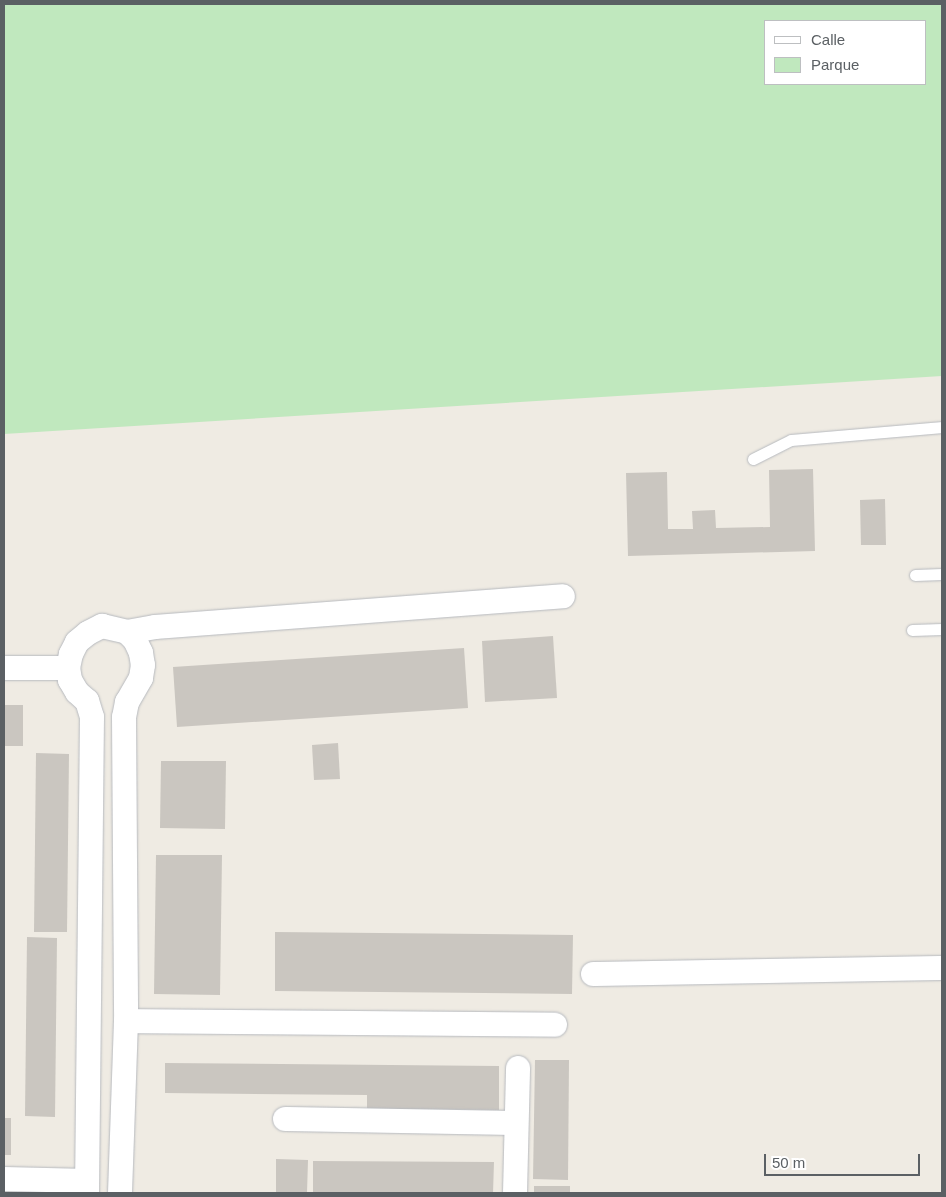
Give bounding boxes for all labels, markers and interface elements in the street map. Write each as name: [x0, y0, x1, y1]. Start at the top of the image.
legend: [764, 20, 926, 85]
text: Calle: [811, 31, 845, 48]
text: Parque: [811, 56, 859, 73]
scale bar: [766, 1144, 922, 1176]
text: 50 m: [772, 1154, 805, 1171]

